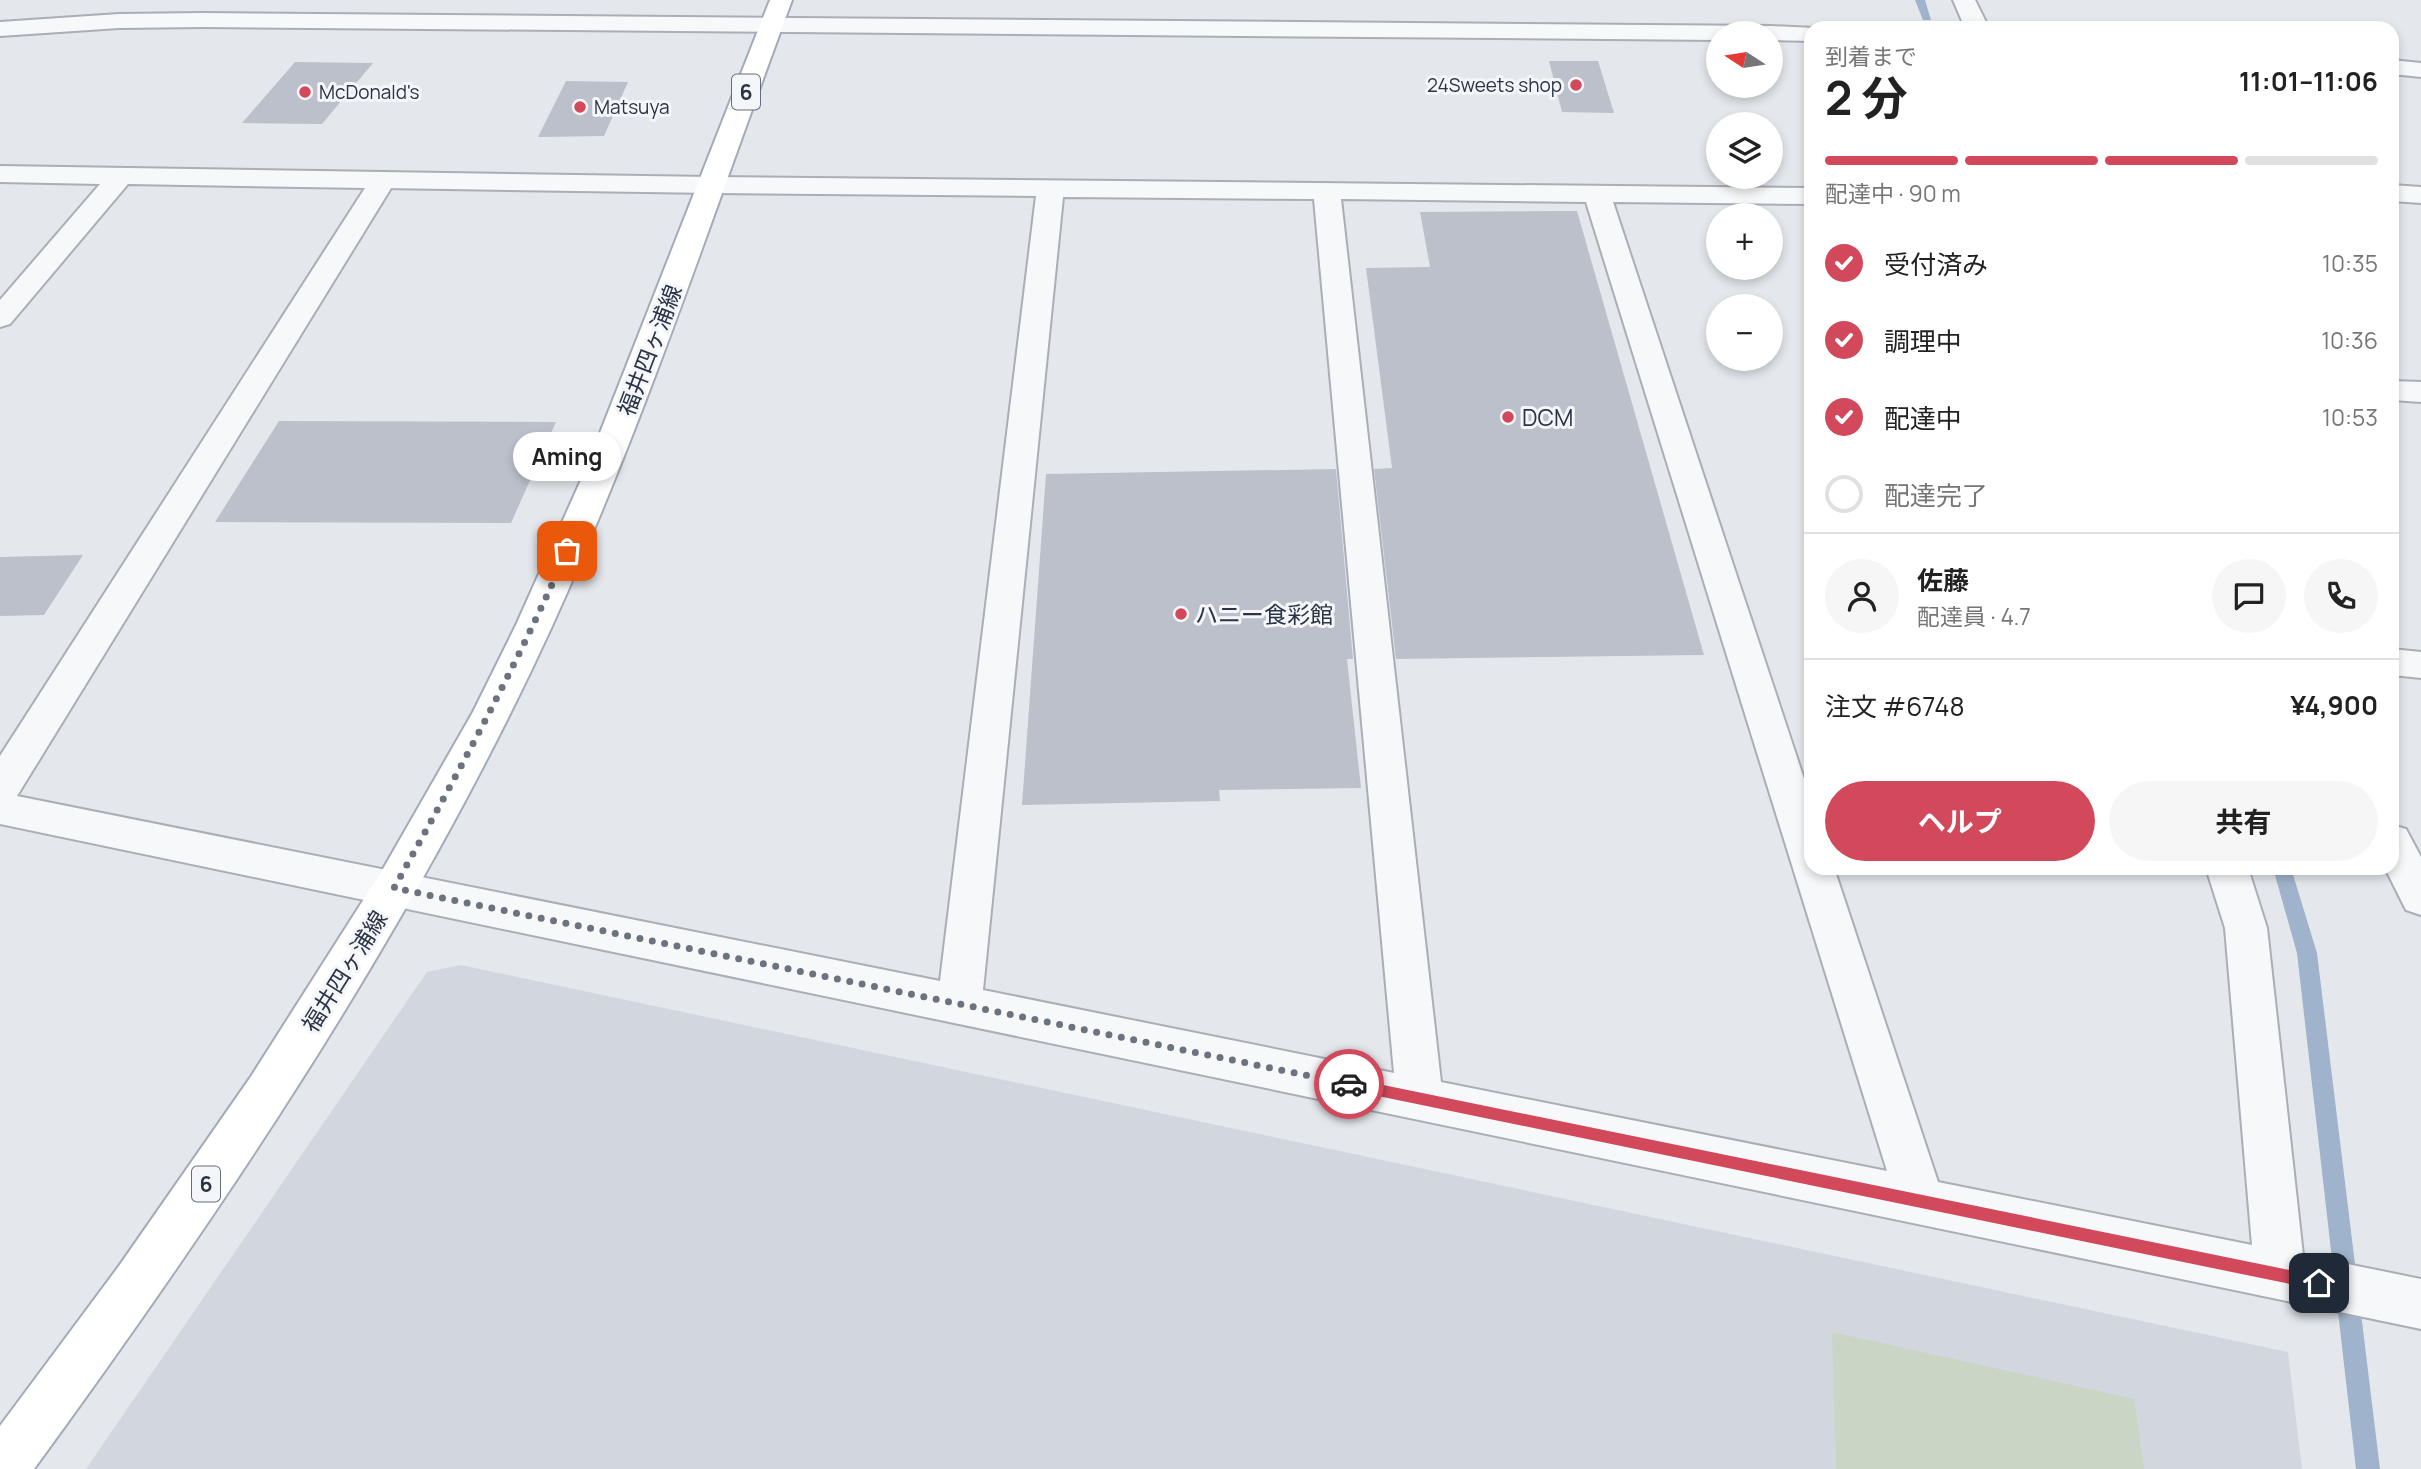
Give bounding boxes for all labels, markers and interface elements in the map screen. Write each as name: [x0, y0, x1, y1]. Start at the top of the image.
north arrow: [1706, 21, 1783, 98]
map controls: [1706, 21, 1783, 371]
text: 到着まで: [1825, 40, 1917, 72]
text: 11:01–11:06: [2239, 63, 2378, 99]
text: 2 分: [1825, 66, 1908, 129]
place label: 24Sweets shop: [1427, 72, 1562, 98]
road number: 6: [732, 74, 760, 110]
marker: 24Sweets shop: [1568, 77, 1584, 93]
place label: McDonald's: [319, 79, 420, 105]
marker: McDonald's: [297, 84, 313, 100]
place label: Matsuya: [594, 94, 670, 120]
marker: Matsuya: [572, 99, 588, 115]
button: layers: [1706, 112, 1783, 189]
text: 配達中 · 90 m: [1825, 177, 1961, 209]
button: +: [1706, 203, 1783, 280]
icon: check: [1825, 244, 1863, 282]
text: 受付済み: [1884, 246, 1988, 282]
text: 10:35: [2322, 247, 2378, 279]
street label: 福井四ヶ浦線: [609, 280, 689, 420]
button: −: [1706, 294, 1783, 371]
icon: check: [1825, 321, 1863, 359]
text: 調理中: [1884, 323, 1962, 359]
text: 10:36: [2321, 324, 2378, 356]
icon: check: [1825, 398, 1863, 436]
text: 配達中: [1884, 400, 1962, 436]
place label: DCM: [1522, 401, 1573, 433]
text: 10:53: [2322, 401, 2378, 433]
marker: DCM: [1500, 409, 1516, 425]
callout: Aming: [513, 432, 621, 481]
text: Aming: [531, 440, 603, 472]
text: 配達完了: [1884, 477, 1988, 513]
pin: [537, 521, 597, 581]
icon: bag: [548, 532, 586, 570]
button: person: [1825, 559, 1899, 633]
button: chat: [2212, 559, 2286, 633]
button: phone: [2304, 559, 2378, 633]
text: 佐藤: [1917, 562, 1969, 598]
place label: ハニー食彩館: [1195, 598, 1333, 630]
text: 配達員 · 4.7: [1917, 600, 2031, 632]
marker: ハニー食彩館: [1173, 606, 1189, 622]
text: ¥4,900: [2290, 687, 2378, 723]
text: 注文 #6748: [1825, 688, 1965, 724]
button: ヘルプ: [1825, 781, 2095, 861]
button: 共有: [2109, 781, 2378, 861]
street label: 福井四ヶ浦線: [294, 904, 394, 1038]
courier: [1314, 1049, 1384, 1119]
icon: car: [1330, 1065, 1368, 1103]
road number: 6: [192, 1166, 220, 1202]
pin: [2289, 1253, 2349, 1313]
icon: home: [2300, 1264, 2338, 1302]

